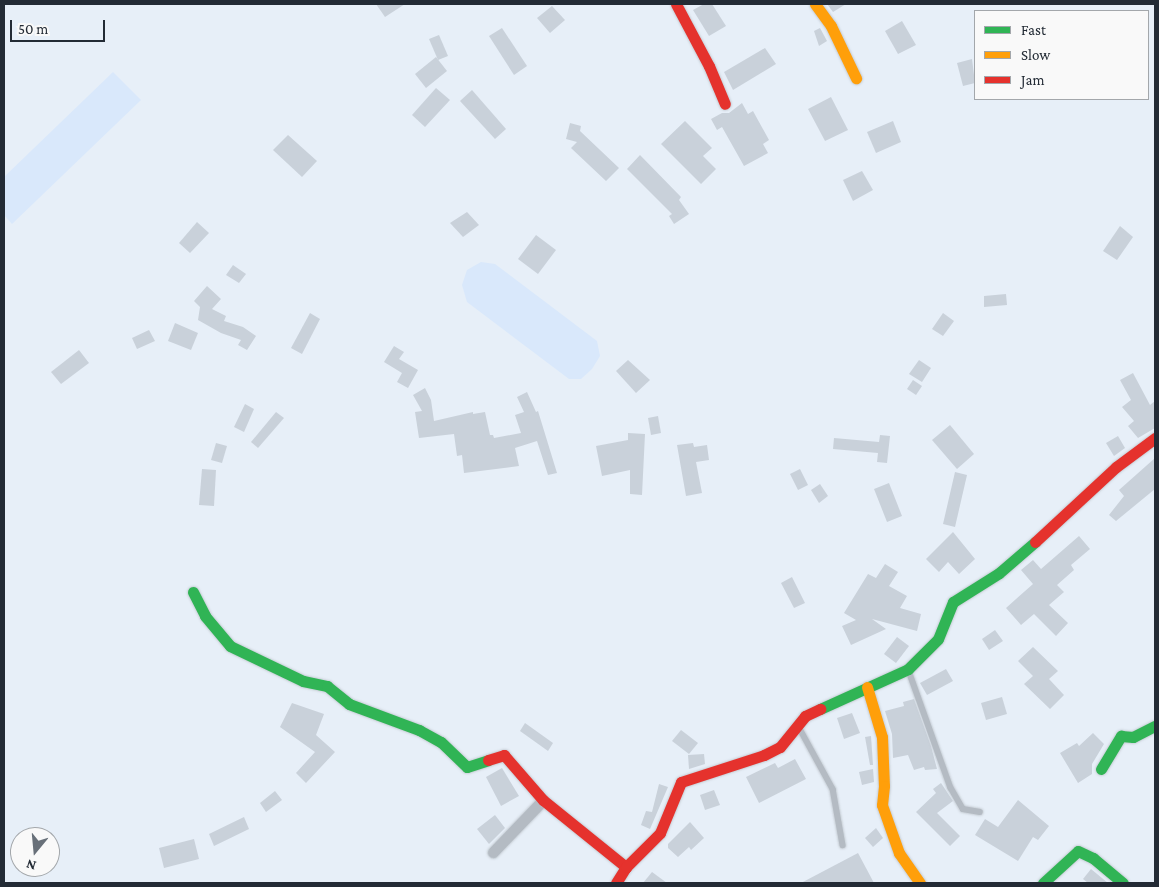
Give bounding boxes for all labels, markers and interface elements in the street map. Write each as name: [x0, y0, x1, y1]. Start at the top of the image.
scale bar: [12, 10, 108, 42]
legend: [974, 10, 1149, 100]
text: 50 m: [18, 21, 48, 37]
text: Fast: [1021, 22, 1046, 38]
text: Slow: [1021, 47, 1050, 63]
text: Jam: [1021, 72, 1044, 88]
north arrow: [10, 827, 60, 877]
text: N: [24, 856, 38, 874]

